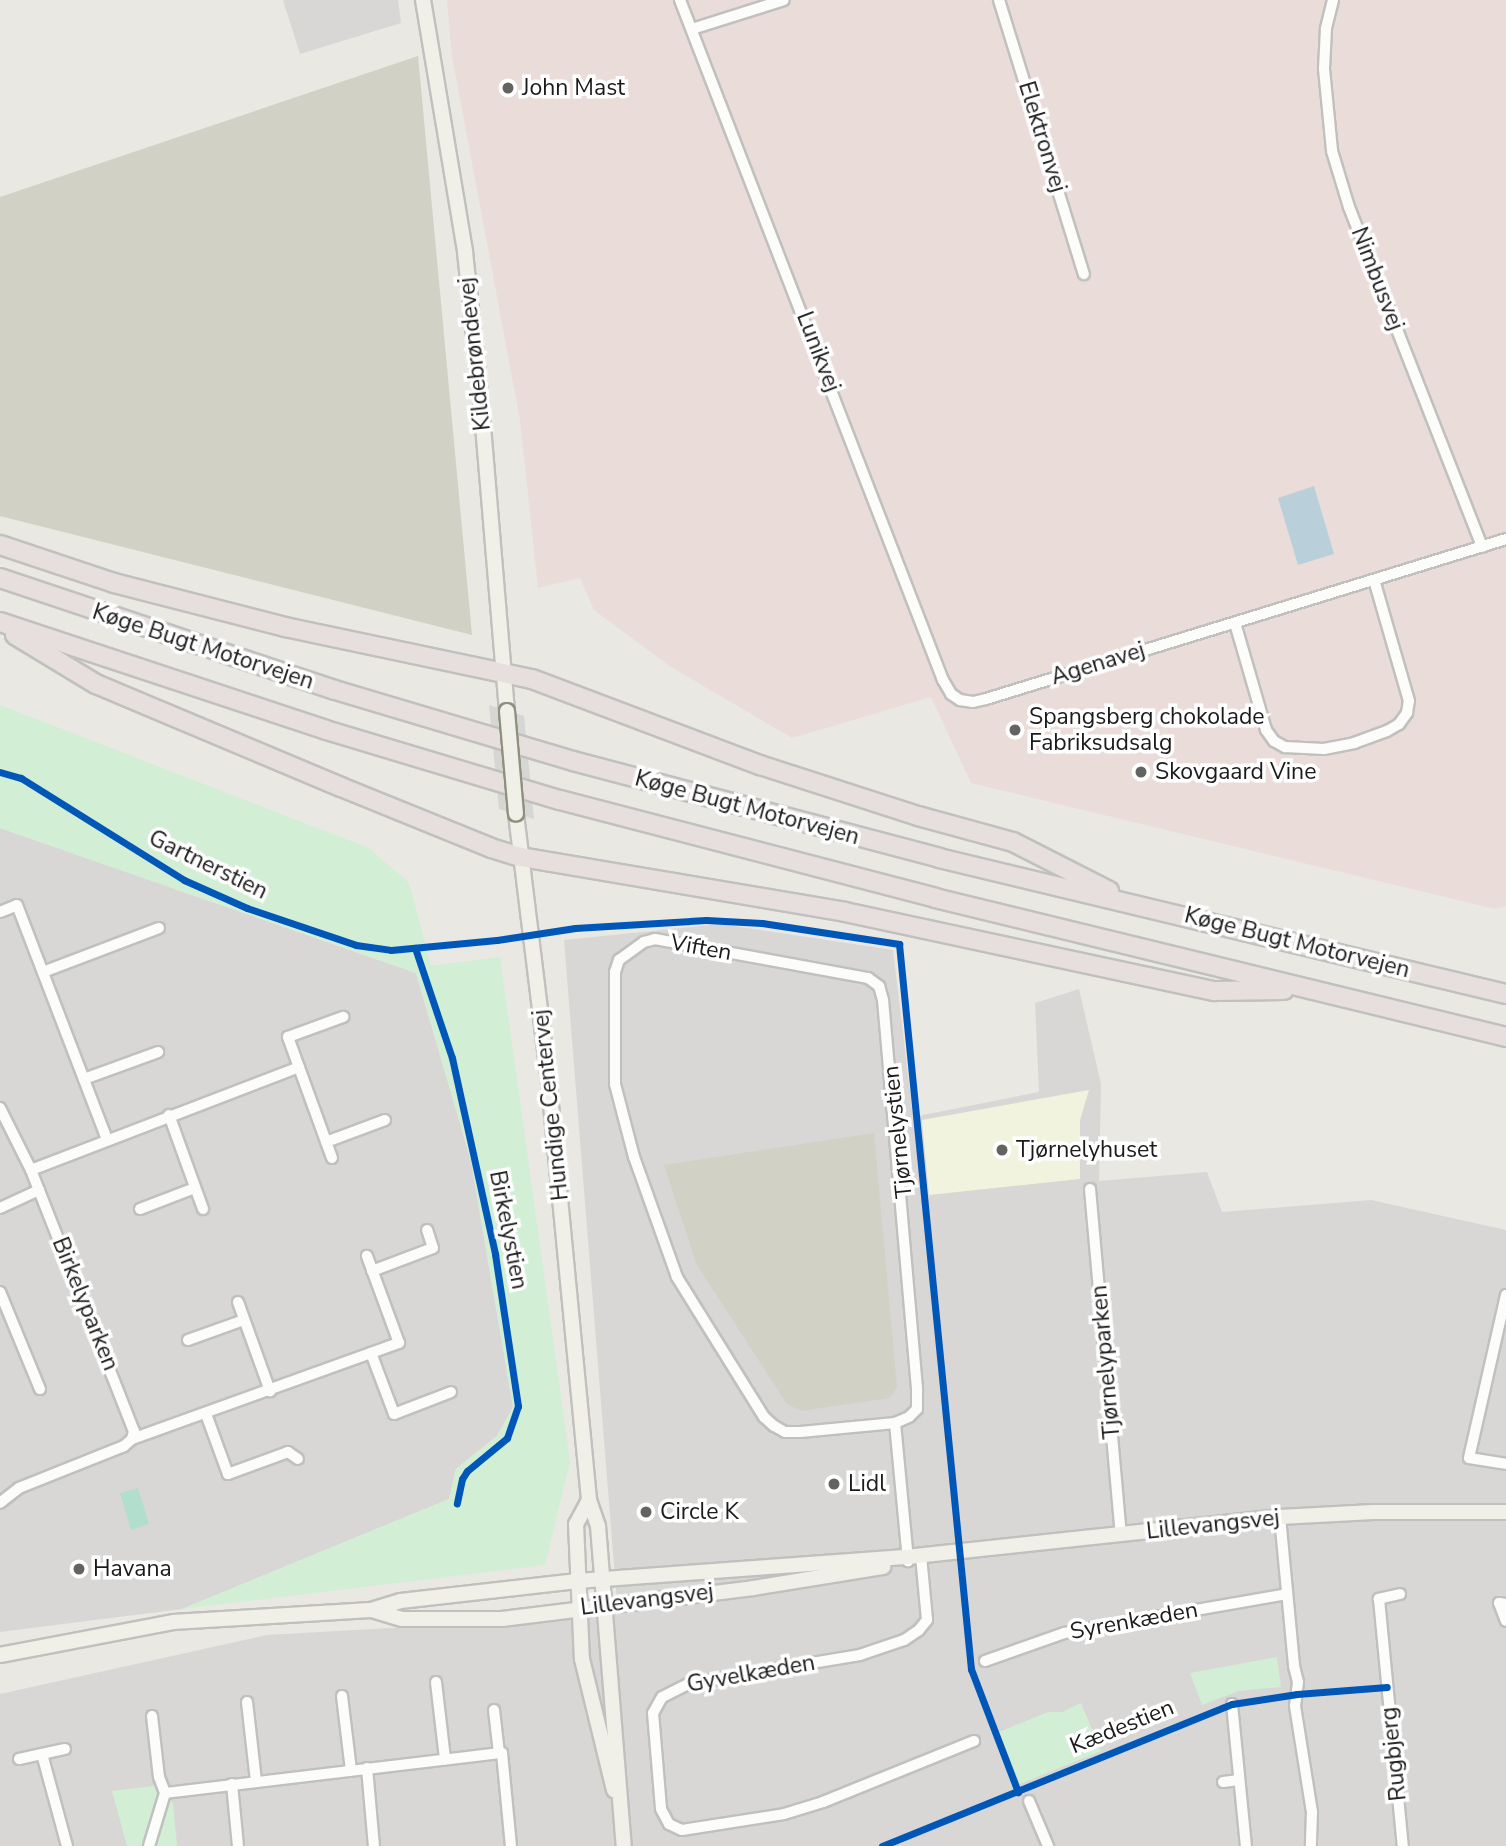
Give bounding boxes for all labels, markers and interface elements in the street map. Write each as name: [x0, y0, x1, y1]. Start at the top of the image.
place label: John Mast: [522, 74, 625, 102]
street label: Elektronvej: [1012, 78, 1072, 196]
marker: John Mast: [500, 80, 516, 96]
street label: Nimbusvej: [1345, 223, 1409, 335]
street label: Kildebrøndevej: [453, 276, 497, 432]
street label: Lunikvej: [790, 308, 846, 396]
street label: Køge Bugt Motorvejen: [89, 598, 317, 696]
street label: Agenavej: [1048, 637, 1148, 691]
place label: Spangsberg chokolade Fabriksudsalg: [1029, 703, 1265, 757]
marker: Spangsberg chokolade Fabriksudsalg: [1007, 722, 1023, 738]
place label: Skovgaard Vine: [1155, 758, 1316, 786]
marker: Skovgaard Vine: [1133, 764, 1149, 780]
street label: Køge Bugt Motorvejen: [632, 765, 862, 851]
street label: Gartnerstien: [144, 824, 272, 906]
street label: Køge Bugt Motorvejen: [1182, 902, 1412, 984]
street label: Viften: [668, 929, 734, 967]
street label: Hundige Centervej: [527, 1008, 575, 1202]
street label: Tjørnelystien: [877, 1064, 919, 1200]
place label: Tjørnelyhuset: [1016, 1136, 1157, 1164]
marker: Tjørnelyhuset: [994, 1142, 1010, 1158]
street label: Birkelystien: [483, 1168, 533, 1292]
street label: Birkelyparken: [46, 1233, 124, 1375]
street label: Tjørnelyparken: [1086, 1284, 1126, 1440]
place label: Lidl: [848, 1470, 886, 1498]
marker: Lidl: [826, 1476, 842, 1492]
place label: Circle K: [660, 1498, 739, 1526]
marker: Circle K: [638, 1504, 654, 1520]
street label: Lillevangsvej: [1145, 1504, 1281, 1546]
place label: Havana: [93, 1555, 172, 1583]
marker: Havana: [71, 1561, 87, 1577]
street label: Lillevangsvej: [579, 1578, 715, 1622]
street label: Syrenkæden: [1068, 1596, 1200, 1646]
street label: Gyvelkæden: [685, 1649, 817, 1699]
street label: Kædestien: [1066, 1694, 1178, 1760]
street label: Rugbjerg: [1375, 1706, 1413, 1802]

